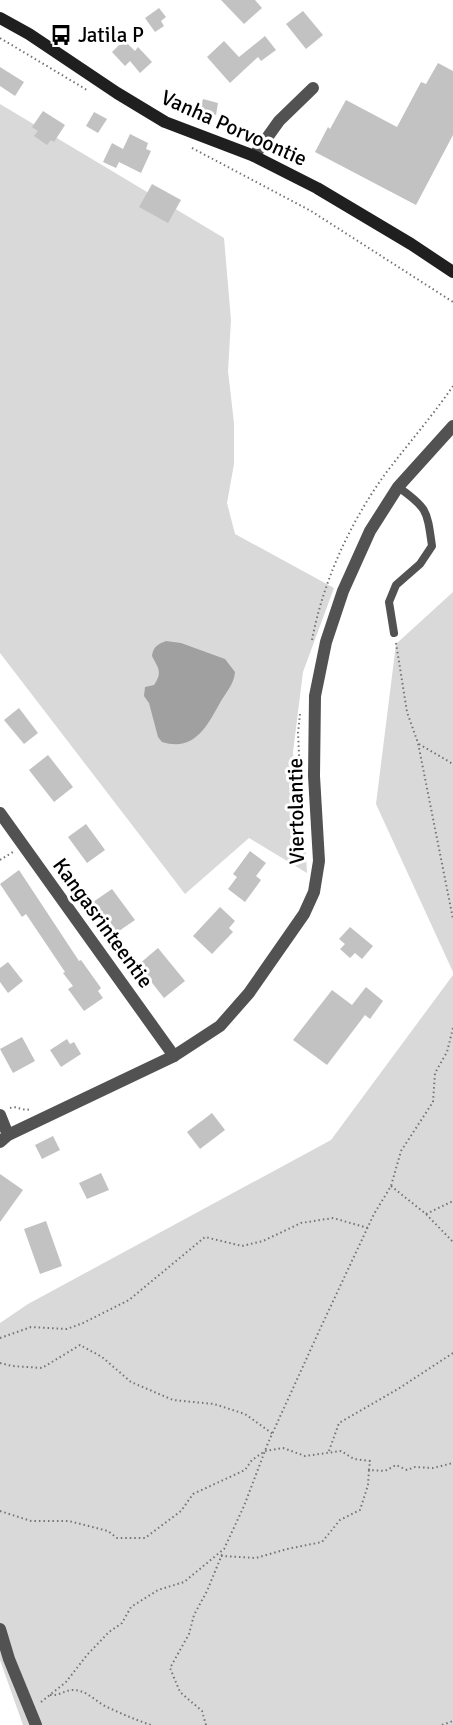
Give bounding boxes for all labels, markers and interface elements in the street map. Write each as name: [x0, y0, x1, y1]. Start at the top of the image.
place label: Jatila P: [78, 22, 144, 48]
bus stop icon: Jatila P: [49, 23, 73, 47]
street label: Vanha Porvoontie: [157, 84, 311, 172]
street label: Viertolantie: [282, 758, 310, 864]
street label: Kangasrinteentie: [47, 853, 159, 993]

